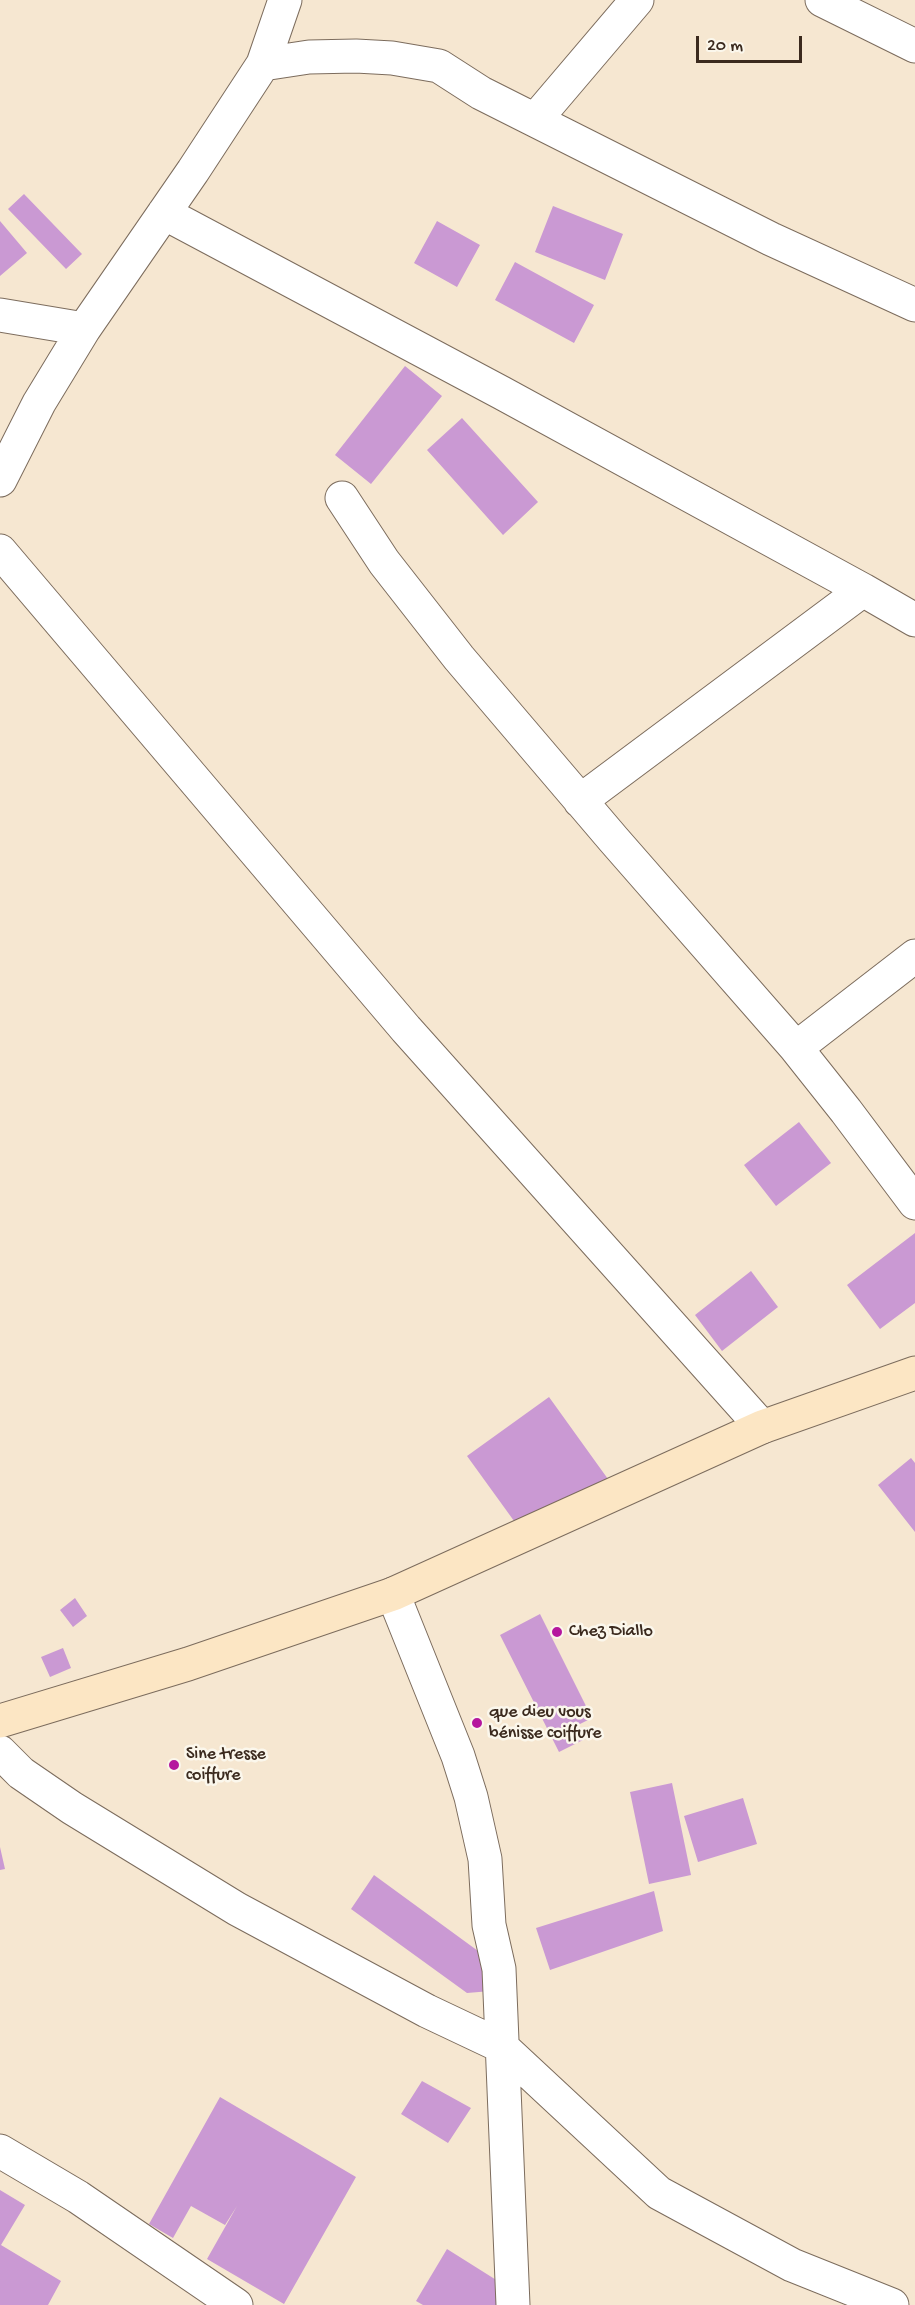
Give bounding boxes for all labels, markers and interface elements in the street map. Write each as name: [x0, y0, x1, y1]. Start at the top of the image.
scale bar: [699, 24, 806, 62]
text: 20 m: [707, 36, 743, 57]
place label: Chez Diallo: [569, 1621, 653, 1643]
marker: Chez Diallo: [550, 1625, 564, 1639]
place label: que dieu vous bénisse coiffure: [489, 1702, 602, 1744]
marker: que dieu vous bénisse coiffure: [470, 1716, 484, 1730]
place label: Sine tresse coiffure: [186, 1744, 266, 1786]
marker: Sine tresse coiffure: [167, 1758, 181, 1772]

